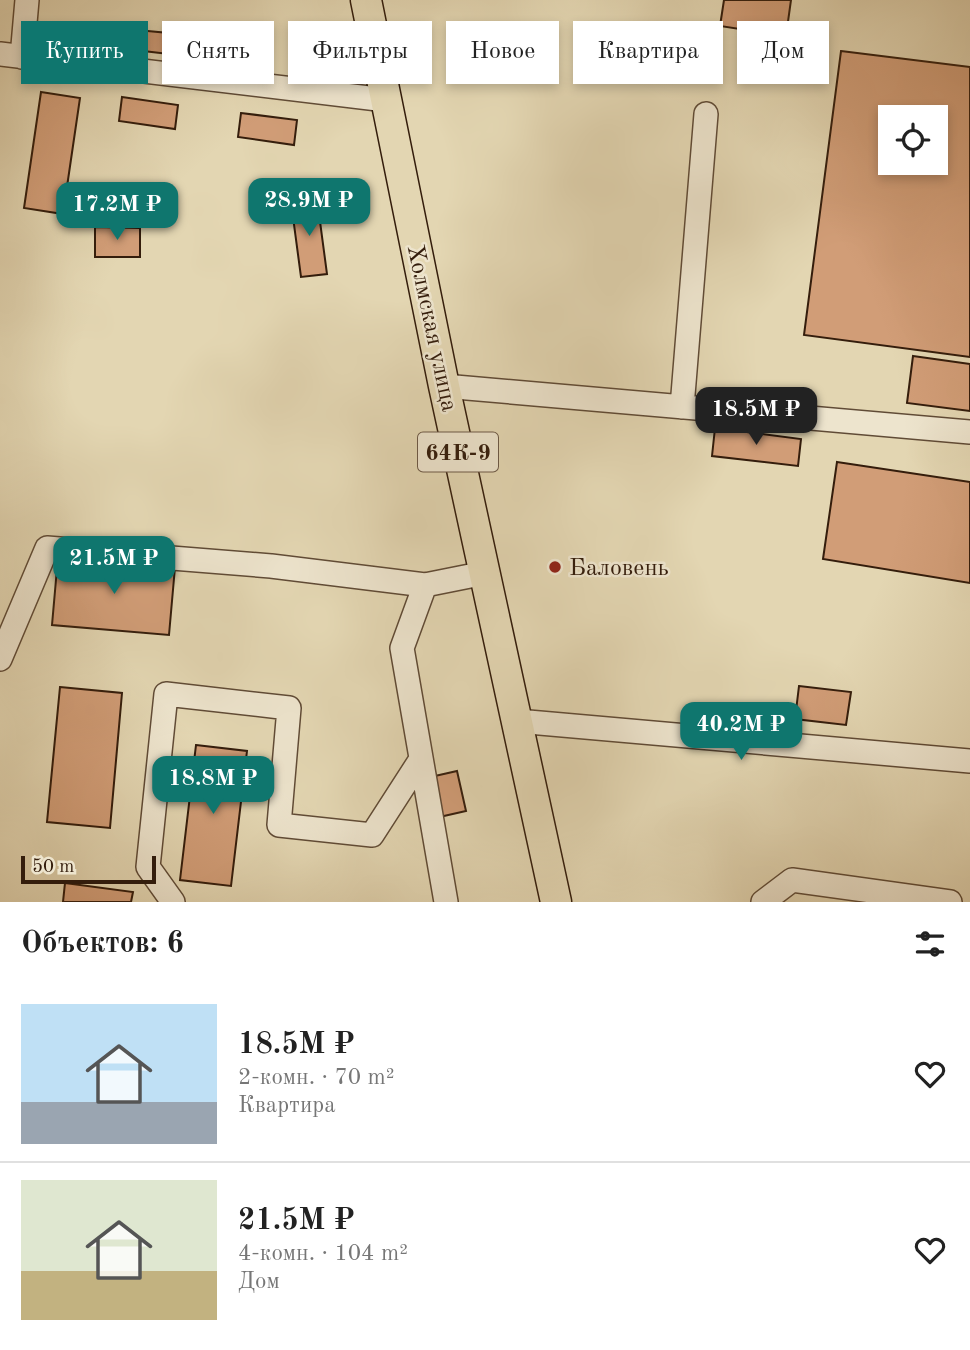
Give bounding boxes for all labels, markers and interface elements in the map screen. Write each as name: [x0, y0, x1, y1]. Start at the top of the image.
chip: Купить: [21, 21, 148, 84]
chip: Снять: [162, 21, 274, 84]
chip: Фильтры: [288, 21, 432, 84]
chip: Новое: [446, 21, 559, 84]
chip: Квартира: [573, 21, 723, 84]
chip: Дом: [737, 21, 829, 84]
map controls: [878, 105, 948, 175]
button: locate: [878, 105, 948, 175]
pin: 28.9M ₽: [244, 178, 374, 238]
pin: 17.2M ₽: [52, 182, 182, 242]
text: 28.9M ₽: [264, 189, 354, 212]
text: 17.2M ₽: [72, 193, 162, 216]
street label: Холмская улица: [402, 243, 460, 414]
pin: 18.5M ₽: [691, 388, 821, 447]
text: 18.5M ₽: [711, 398, 801, 421]
road number: 64К-9: [418, 432, 498, 472]
pin: 21.5M ₽: [49, 536, 179, 596]
text: 21.5M ₽: [69, 547, 159, 570]
place label: Баловень: [569, 557, 669, 581]
marker: Баловень: [547, 559, 563, 575]
pin: 40.2M ₽: [676, 702, 806, 762]
text: 40.2M ₽: [696, 713, 786, 736]
pin: 18.8M ₽: [148, 756, 278, 816]
text: 18.8M ₽: [168, 767, 258, 790]
scale bar: [21, 853, 156, 885]
text: 50 m: [32, 858, 74, 877]
icon: filters: [911, 925, 949, 963]
text: Объектов: 6: [21, 929, 184, 959]
text: 18.5M ₽: [238, 1030, 355, 1060]
icon: home: [77, 1032, 161, 1116]
icon: heart: [911, 1055, 949, 1093]
text: 2-комн. · 70 m²: [238, 1066, 395, 1089]
text: Квартира: [238, 1094, 336, 1117]
text: 21.5M ₽: [238, 1206, 355, 1236]
icon: home: [77, 1208, 161, 1292]
icon: heart: [911, 1231, 949, 1269]
text: 4-комн. · 104 m²: [238, 1242, 408, 1265]
text: Дом: [238, 1270, 280, 1293]

